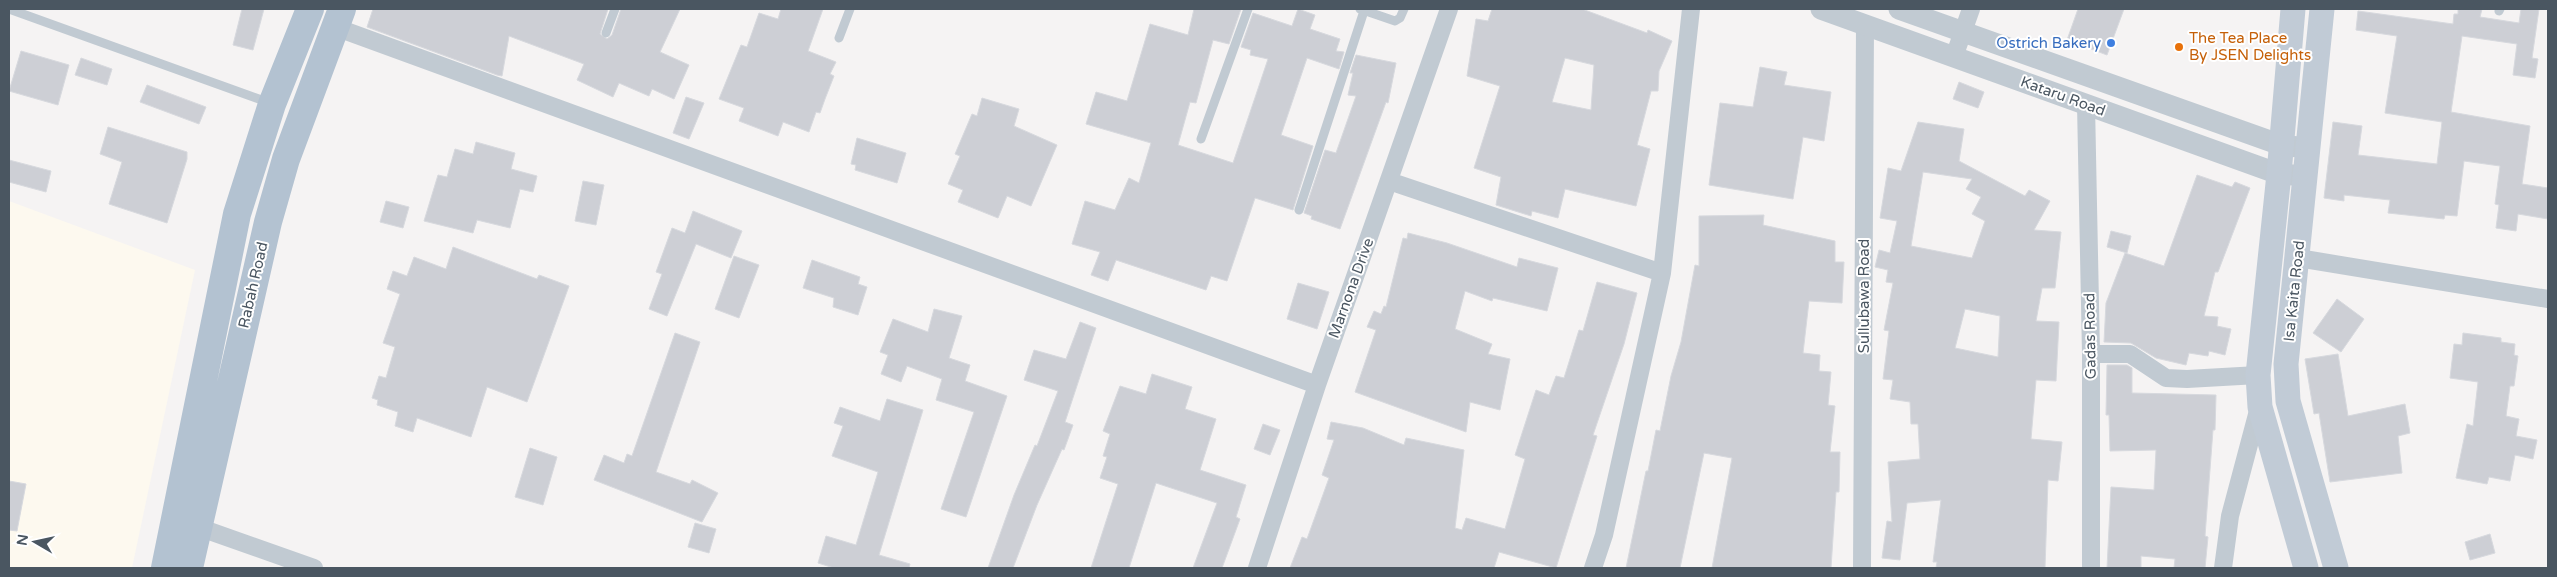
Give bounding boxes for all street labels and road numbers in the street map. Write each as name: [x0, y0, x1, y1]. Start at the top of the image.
street label: Kataru Road: [2018, 72, 2108, 120]
street label: Marnona Drive: [1325, 235, 1377, 341]
street label: Sullubawa Road: [1855, 239, 1873, 353]
street label: Rabah Road: [234, 240, 272, 330]
street label: Isa Kaita Road: [2280, 240, 2308, 342]
street label: Gadas Road: [2080, 293, 2100, 379]

